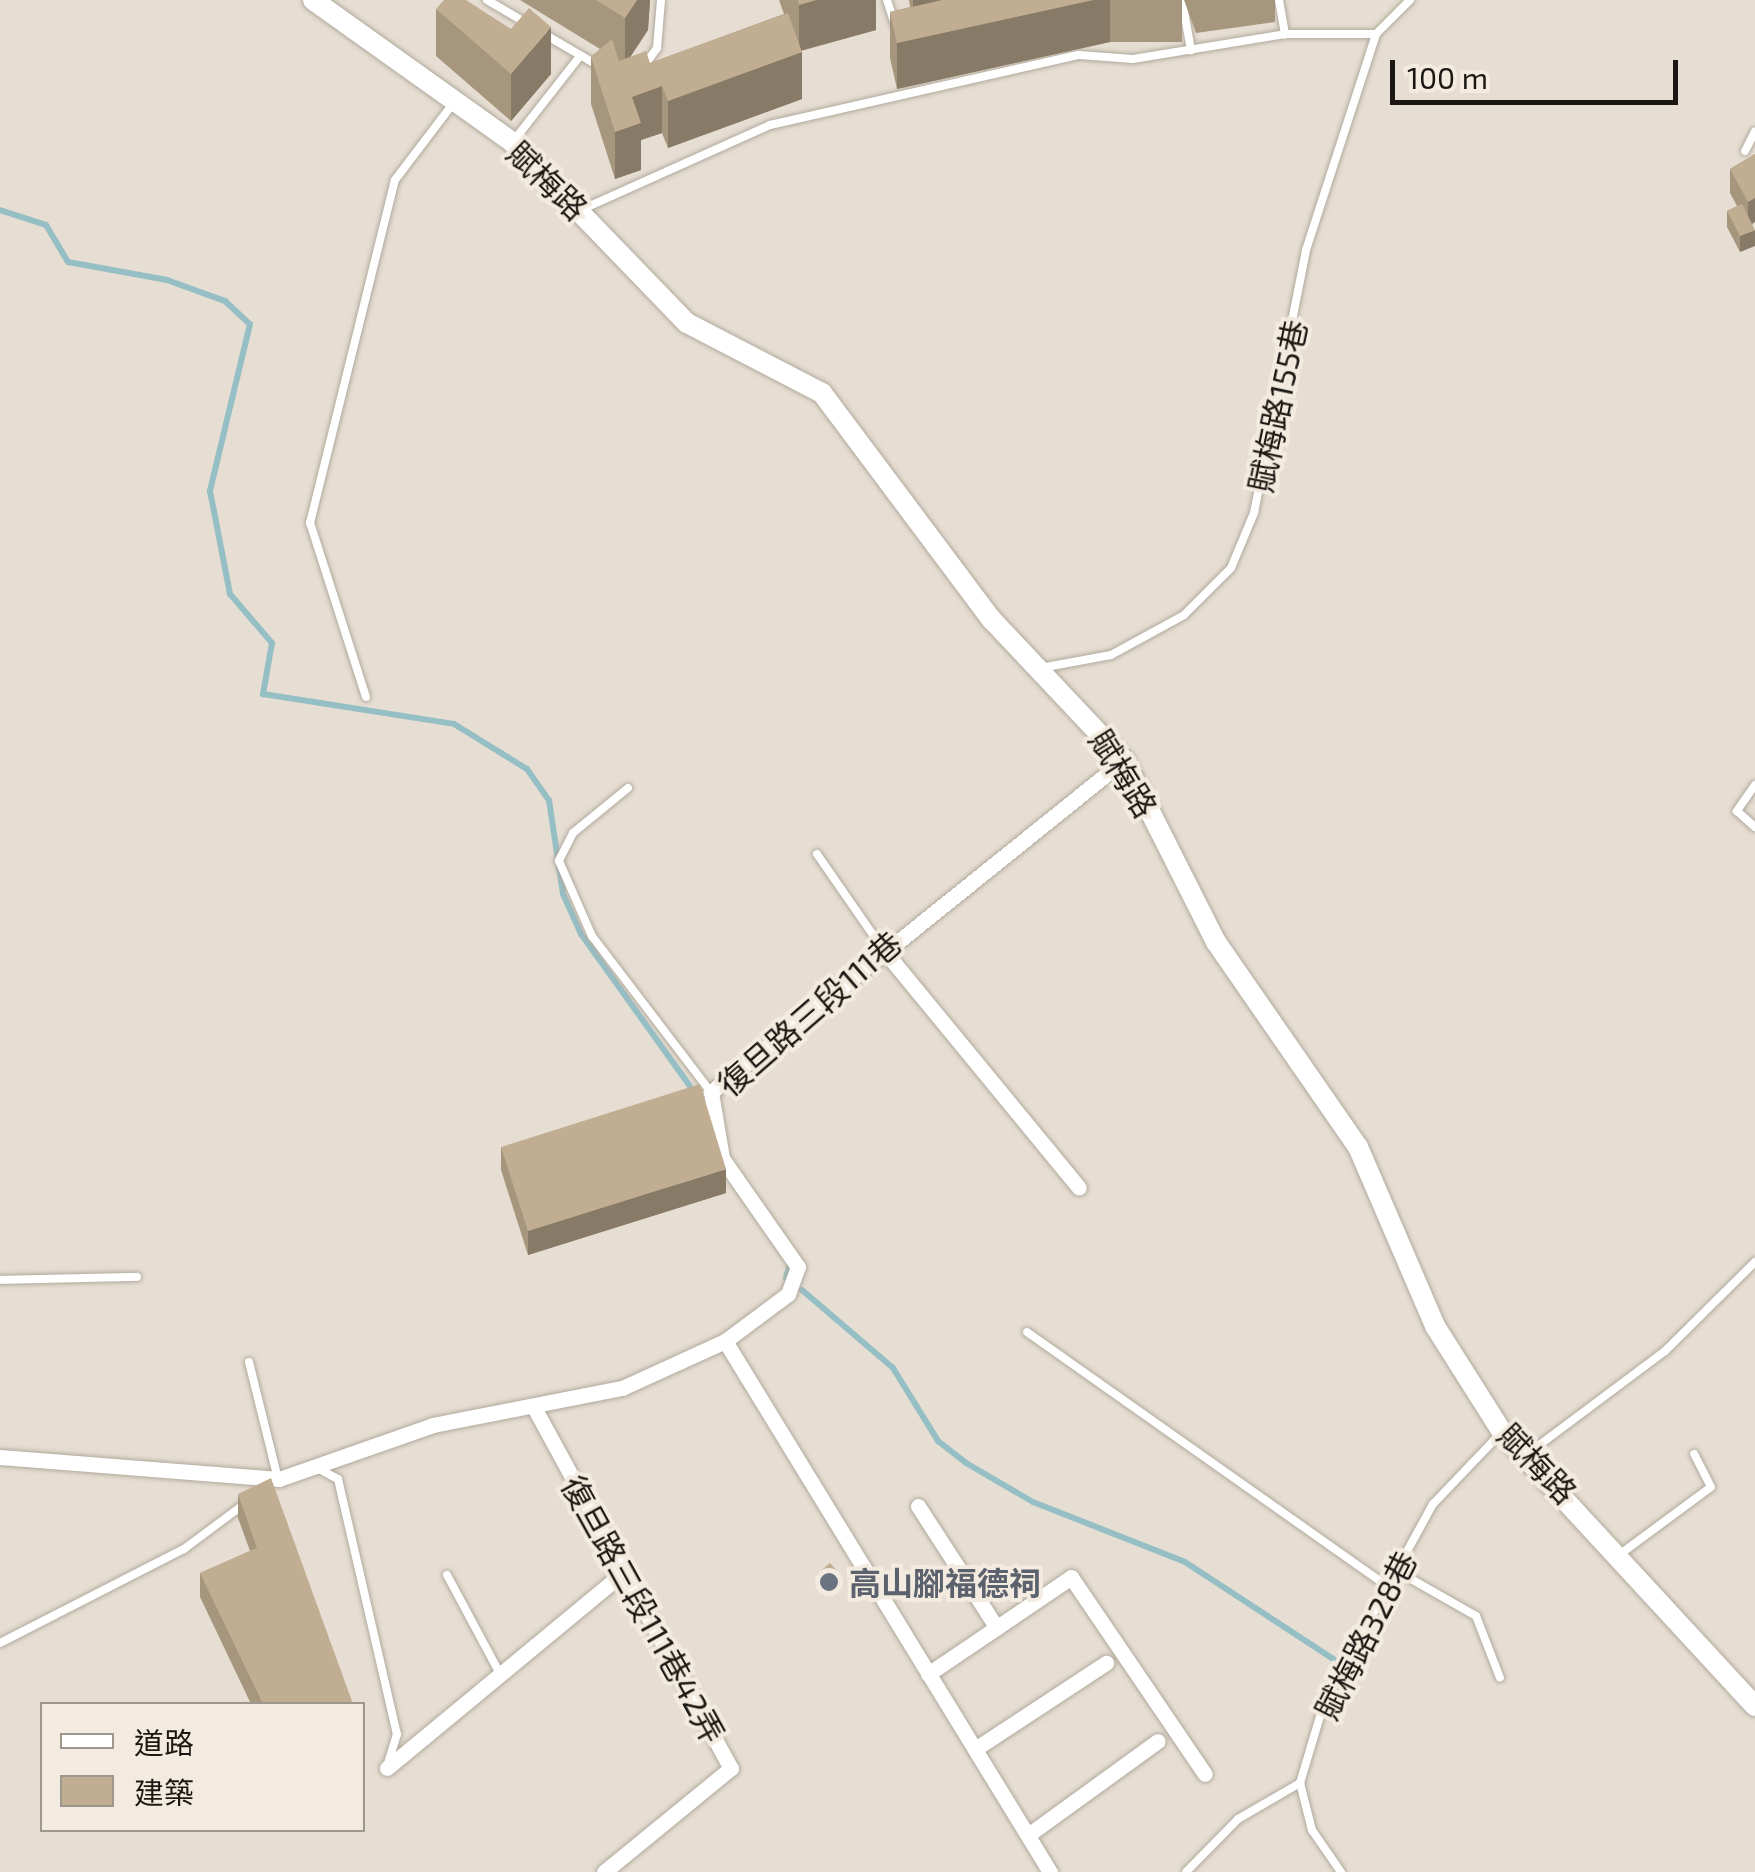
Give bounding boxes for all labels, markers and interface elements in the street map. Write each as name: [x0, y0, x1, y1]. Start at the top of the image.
scale bar: [1395, 40, 1682, 102]
text: 100 m: [1407, 59, 1488, 95]
street label: 賦梅路: [500, 133, 596, 227]
street label: 賦梅路155巷: [1240, 316, 1314, 496]
street label: 賦梅路: [1082, 722, 1166, 824]
street label: 復旦路三段111巷: [710, 923, 908, 1103]
street label: 賦梅路: [1491, 1415, 1585, 1511]
street label: 復旦路三段111巷42弄: [555, 1469, 733, 1749]
street label: 賦梅路328巷: [1306, 1545, 1424, 1725]
place label: 高山腳福德祠: [849, 1563, 1041, 1601]
marker: 高山腳福德祠: [818, 1571, 840, 1593]
legend: [40, 1702, 365, 1832]
text: 道路: [134, 1724, 194, 1760]
text: 建築: [134, 1774, 194, 1810]

